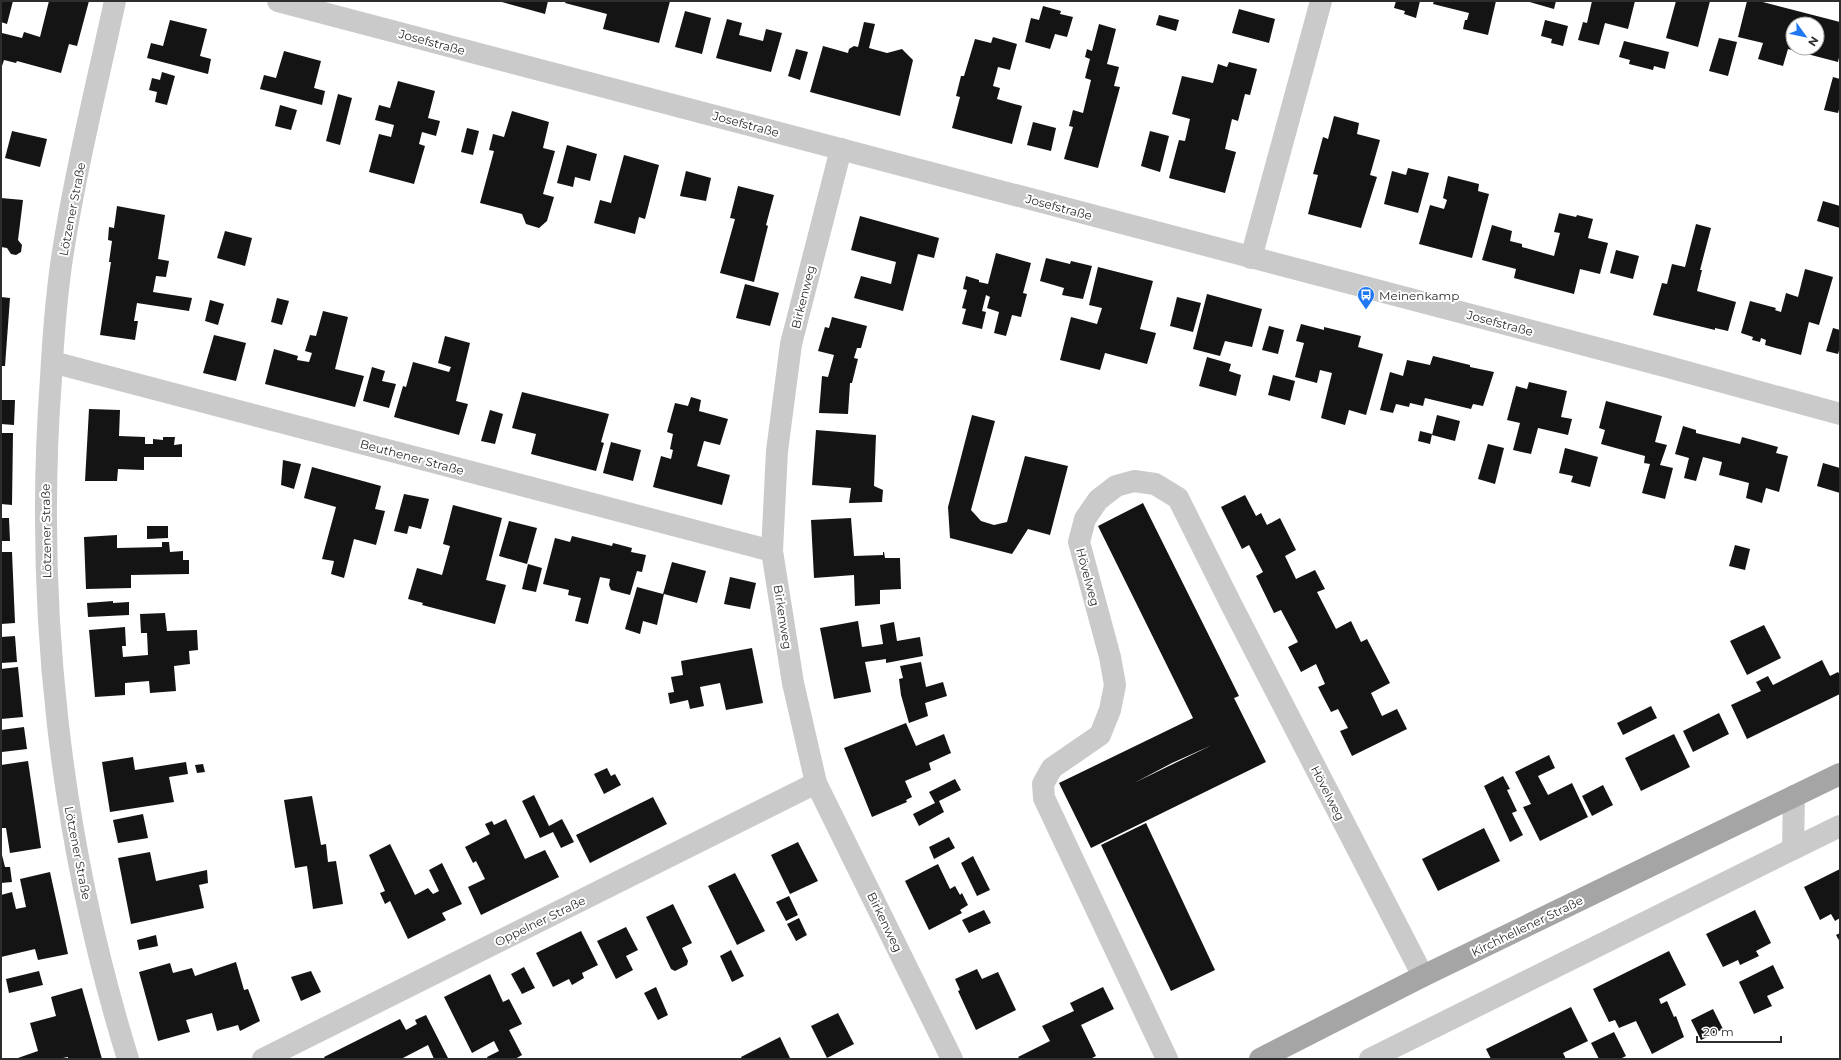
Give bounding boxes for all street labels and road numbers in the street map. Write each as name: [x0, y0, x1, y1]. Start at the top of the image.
street label: Josefstraße: [396, 26, 467, 58]
street label: Josefstraße: [710, 108, 781, 140]
street label: Lötzener Straße: [56, 161, 88, 257]
street label: Josefstraße: [1023, 191, 1094, 223]
street label: Birkenweg: [788, 264, 818, 330]
street label: Josefstraße: [1464, 307, 1535, 339]
street label: Beuthener Straße: [358, 436, 466, 478]
street label: Lötzener Straße: [38, 483, 54, 579]
street label: Hövelweg: [1073, 546, 1103, 608]
street label: Birkenweg: [771, 584, 795, 650]
street label: Hövelweg: [1308, 763, 1348, 823]
street label: Lötzener Straße: [62, 805, 94, 901]
street label: Birkenweg: [864, 890, 906, 954]
street label: Kirchhellener Straße: [1469, 892, 1585, 960]
street label: Oppelner Straße: [492, 893, 588, 949]

